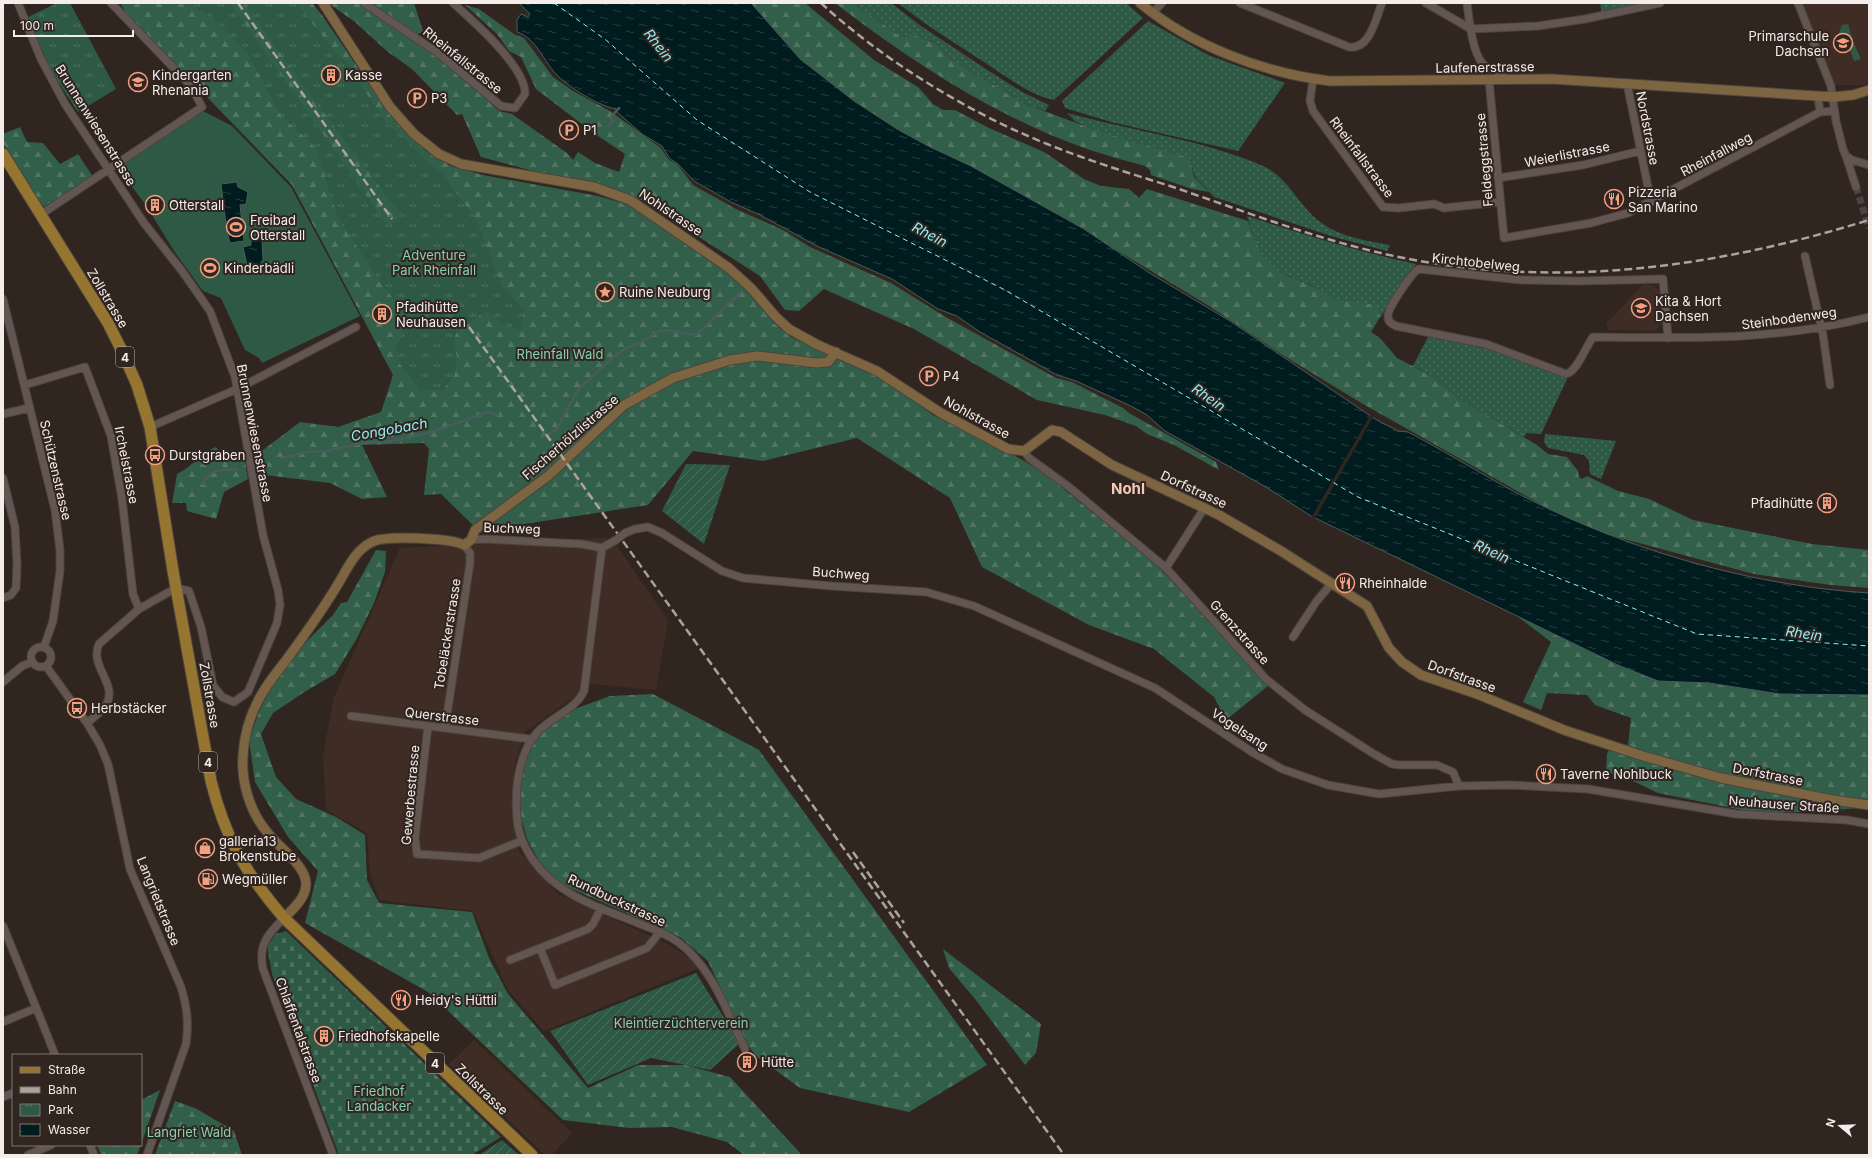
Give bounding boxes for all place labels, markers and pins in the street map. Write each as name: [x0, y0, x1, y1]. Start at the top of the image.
place label: Primarschule Dachsen: [1748, 28, 1829, 59]
school or university icon: Primarschule Dachsen: [1832, 32, 1854, 54]
building icon: Kasse: [320, 64, 342, 86]
place label: Kindergarten Rhenania: [152, 67, 232, 98]
place label: Kasse: [345, 67, 382, 83]
school or university icon: Kindergarten Rhenania: [127, 71, 149, 93]
parking icon: P3: [406, 87, 428, 109]
place label: P3: [431, 90, 447, 106]
parking icon: P1: [558, 119, 580, 141]
place label: P1: [583, 122, 597, 138]
place label: Pizzeria San Marino: [1628, 184, 1698, 215]
restaurant icon: Pizzeria San Marino: [1603, 188, 1625, 210]
building icon: Otterstall: [144, 194, 166, 216]
place label: Otterstall: [169, 197, 224, 213]
place label: Freibad Otterstall: [250, 212, 305, 243]
sports icon: Freibad Otterstall: [225, 216, 247, 238]
sports icon: Kinderbädli: [199, 257, 221, 279]
place label: Kinderbädli: [224, 260, 294, 276]
place icon: Ruine Neuburg: [594, 281, 616, 303]
place label: Ruine Neuburg: [619, 284, 710, 300]
place label: Kita & Hort Dachsen: [1655, 293, 1721, 324]
school or university icon: Kita & Hort Dachsen: [1630, 297, 1652, 319]
place label: Pfadihütte Neuhausen: [396, 299, 466, 330]
building icon: Pfadihütte Neuhausen: [371, 303, 393, 325]
parking icon: P4: [918, 365, 940, 387]
place label: P4: [943, 368, 960, 384]
bus stop icon: Durstgraben: [144, 444, 166, 466]
place label: Durstgraben: [169, 447, 245, 463]
building icon: Pfadihütte: [1816, 492, 1838, 514]
place label: Pfadihütte: [1751, 495, 1813, 511]
restaurant icon: Rheinhalde: [1334, 572, 1356, 594]
place label: Rheinhalde: [1359, 575, 1427, 591]
bus stop icon: Herbstäcker: [66, 697, 88, 719]
place label: Herbstäcker: [91, 700, 167, 716]
restaurant icon: Taverne Nohlbuck: [1535, 763, 1557, 785]
place label: Taverne Nohlbuck: [1560, 766, 1672, 782]
place label: galleria13 Brokenstube: [219, 833, 296, 864]
shop icon: galleria13 Brokenstube: [194, 837, 216, 859]
fuel station icon: Wegmüller: [197, 868, 219, 890]
place label: Wegmüller: [222, 871, 288, 887]
restaurant icon: Heidy's Hüttli: [390, 989, 412, 1011]
place label: Heidy's Hüttli: [415, 992, 497, 1008]
building icon: Friedhofskapelle: [313, 1025, 335, 1047]
place label: Friedhofskapelle: [338, 1028, 440, 1044]
building icon: Hütte: [736, 1051, 758, 1073]
place label: Hütte: [761, 1054, 794, 1070]

